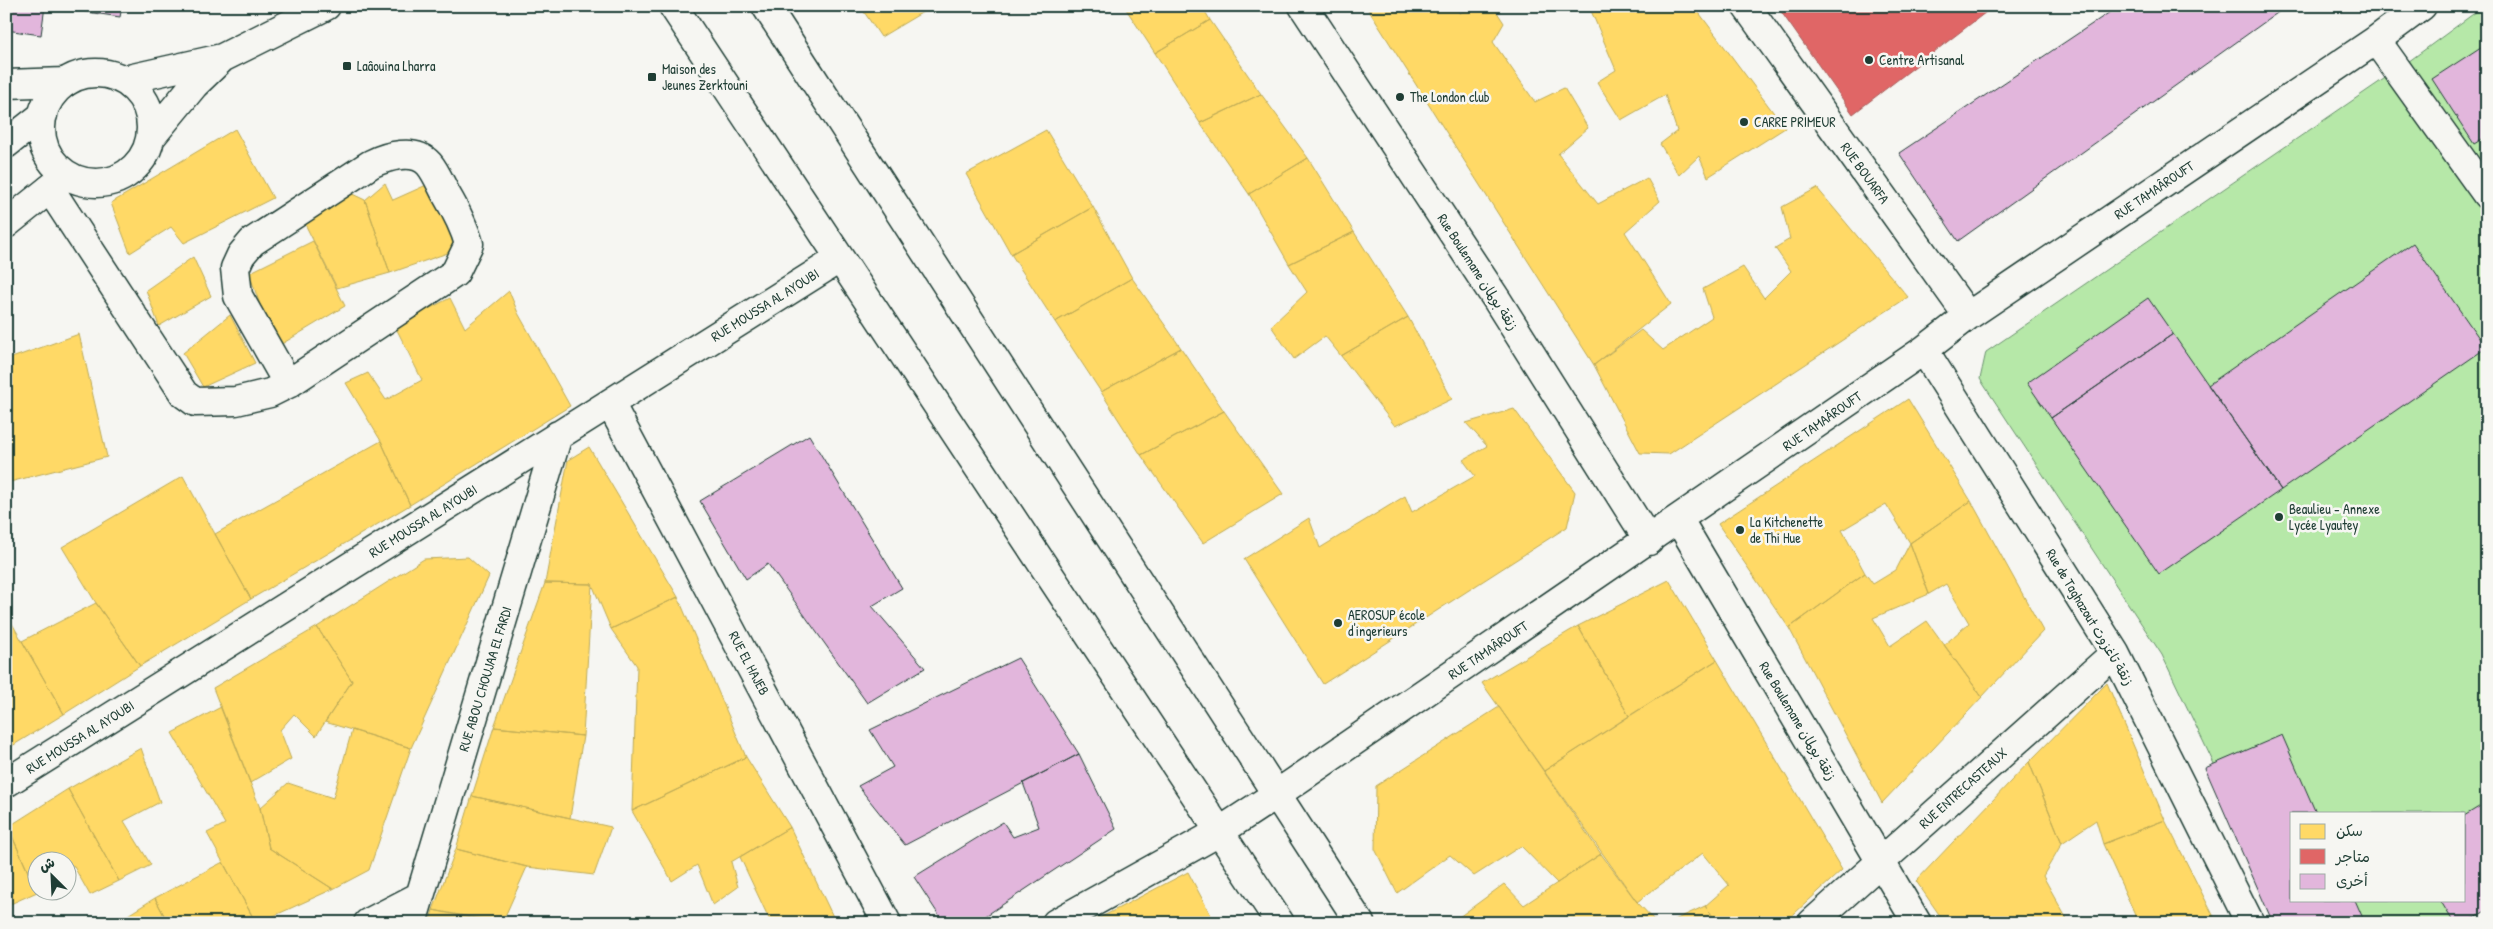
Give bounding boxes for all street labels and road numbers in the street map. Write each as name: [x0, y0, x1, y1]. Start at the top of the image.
street label: RUE BOUARFA: [1837, 138, 1894, 207]
street label: RUE TAMAÂROUFT: [2110, 156, 2198, 223]
street label: Rue Boulemane زنقة بولمان: [1434, 210, 1523, 334]
street label: RUE MOUSSA AL AYOUBI: [707, 264, 822, 346]
street label: RUE TAMAÂROUFT: [1778, 386, 1865, 455]
street label: RUE MOUSSA AL AYOUBI: [365, 480, 480, 562]
street label: Rue de Taghazout زنقة تاغزوت: [2041, 545, 2139, 689]
street label: RUE ABOU CHOUJAA EL FARDI: [453, 604, 516, 754]
street label: RUE TAMAÂROUFT: [1444, 616, 1532, 683]
street label: RUE EL HAJEB: [725, 627, 774, 698]
street label: Rue Boulemane زنقة بولمان: [1755, 658, 1841, 784]
street label: RUE MOUSSA AL AYOUBI: [22, 696, 137, 778]
street label: RUE ENTRECASTEAUX: [1914, 742, 2011, 832]

